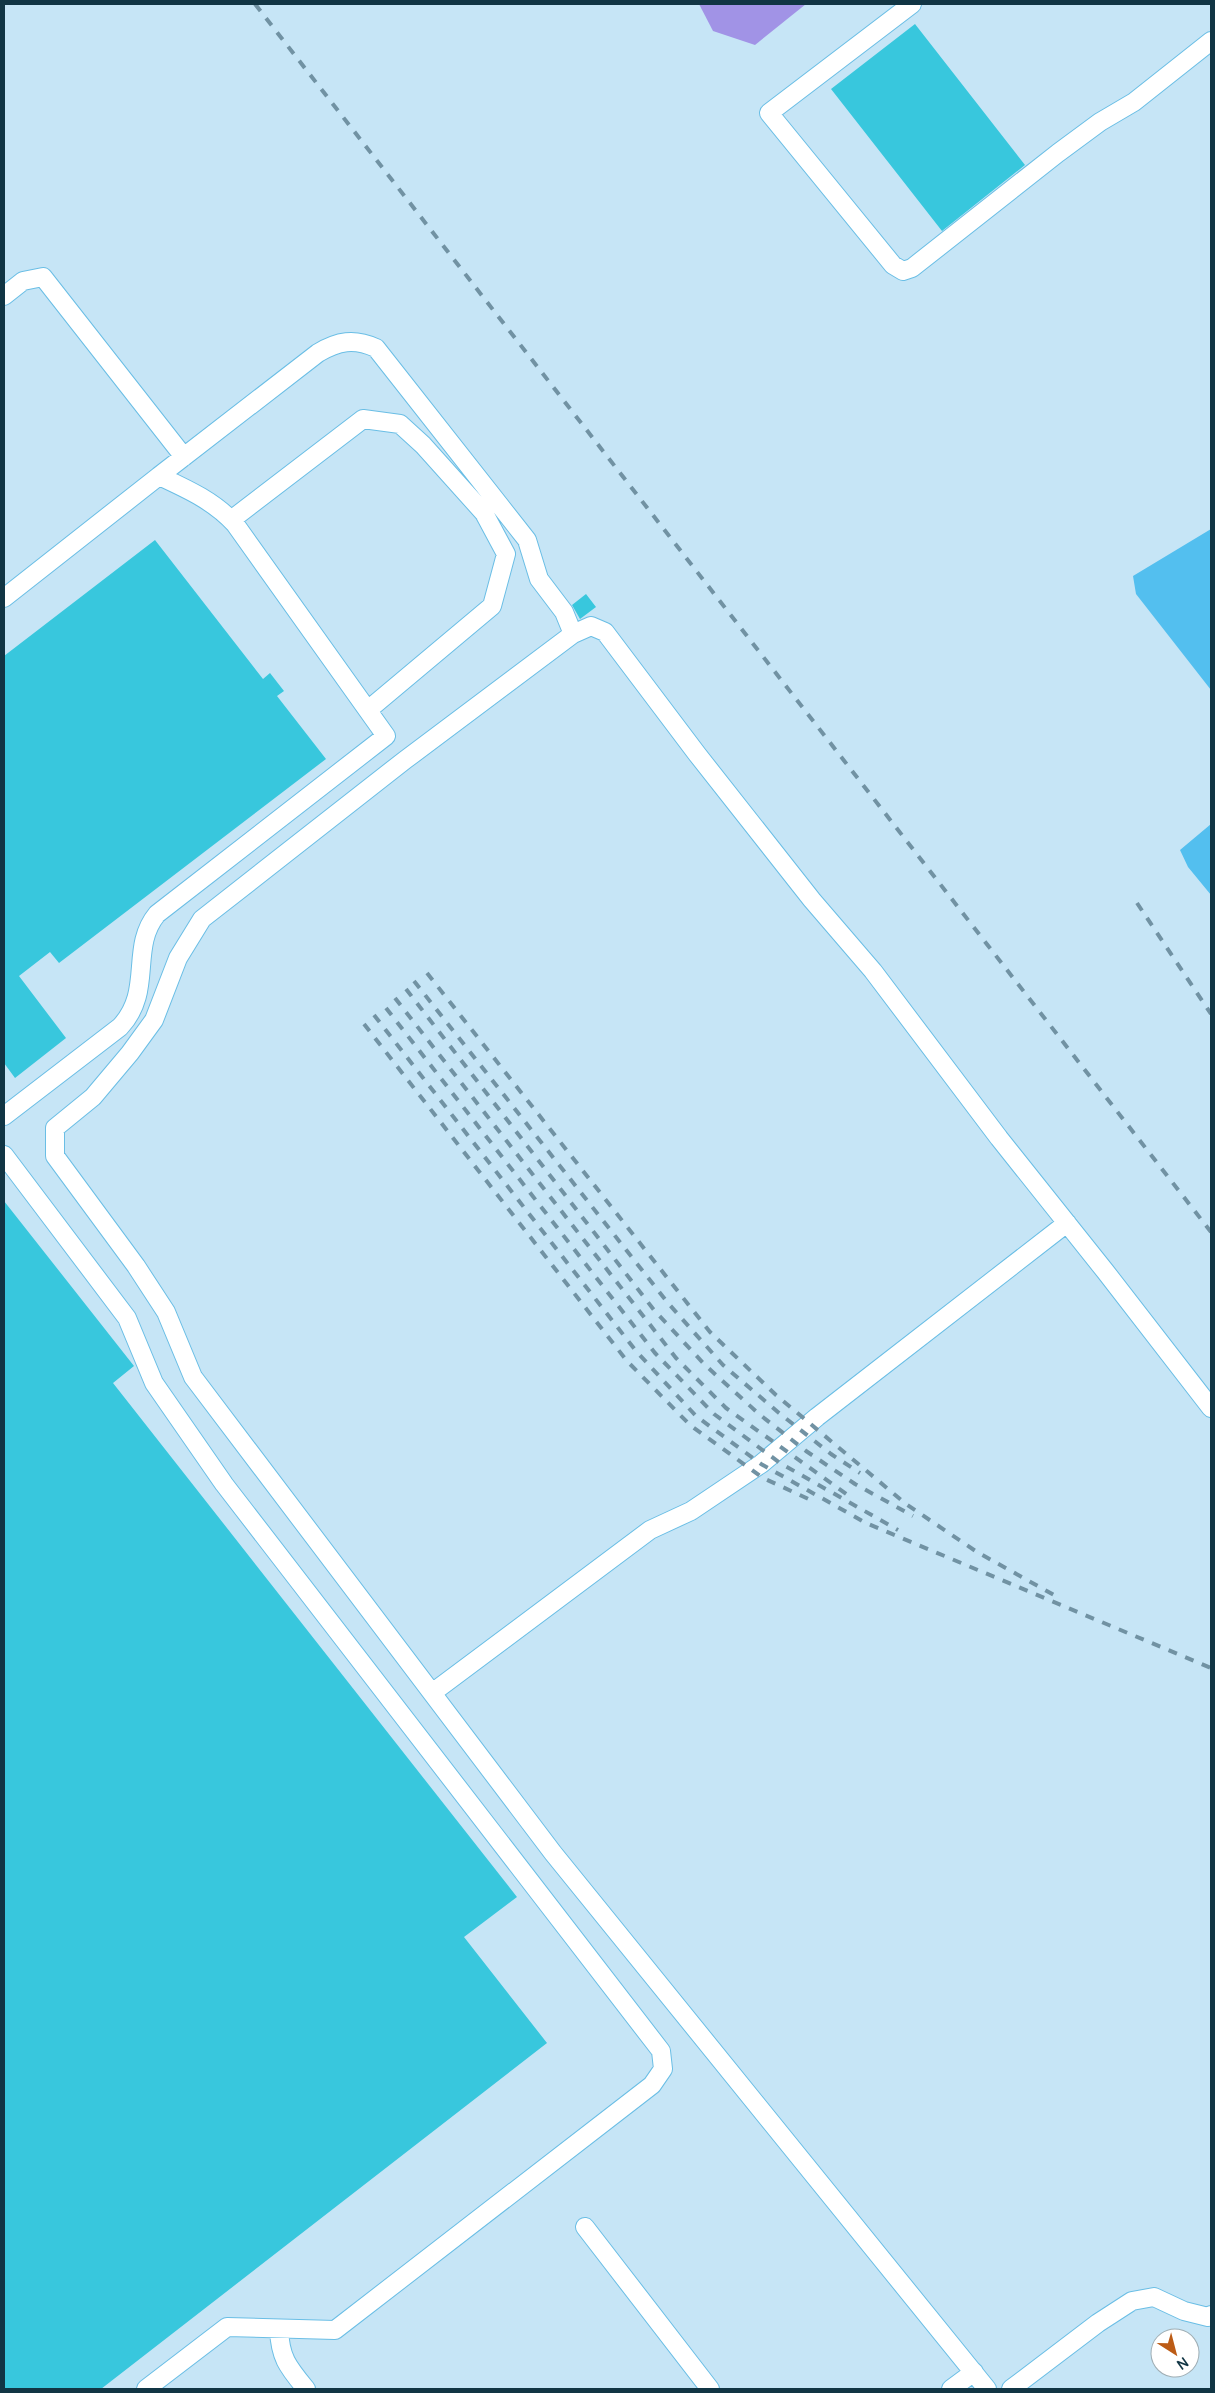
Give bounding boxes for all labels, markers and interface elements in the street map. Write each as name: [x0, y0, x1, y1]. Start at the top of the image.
north arrow: [1150, 2328, 1200, 2378]
text: N: [1173, 2353, 1193, 2375]

